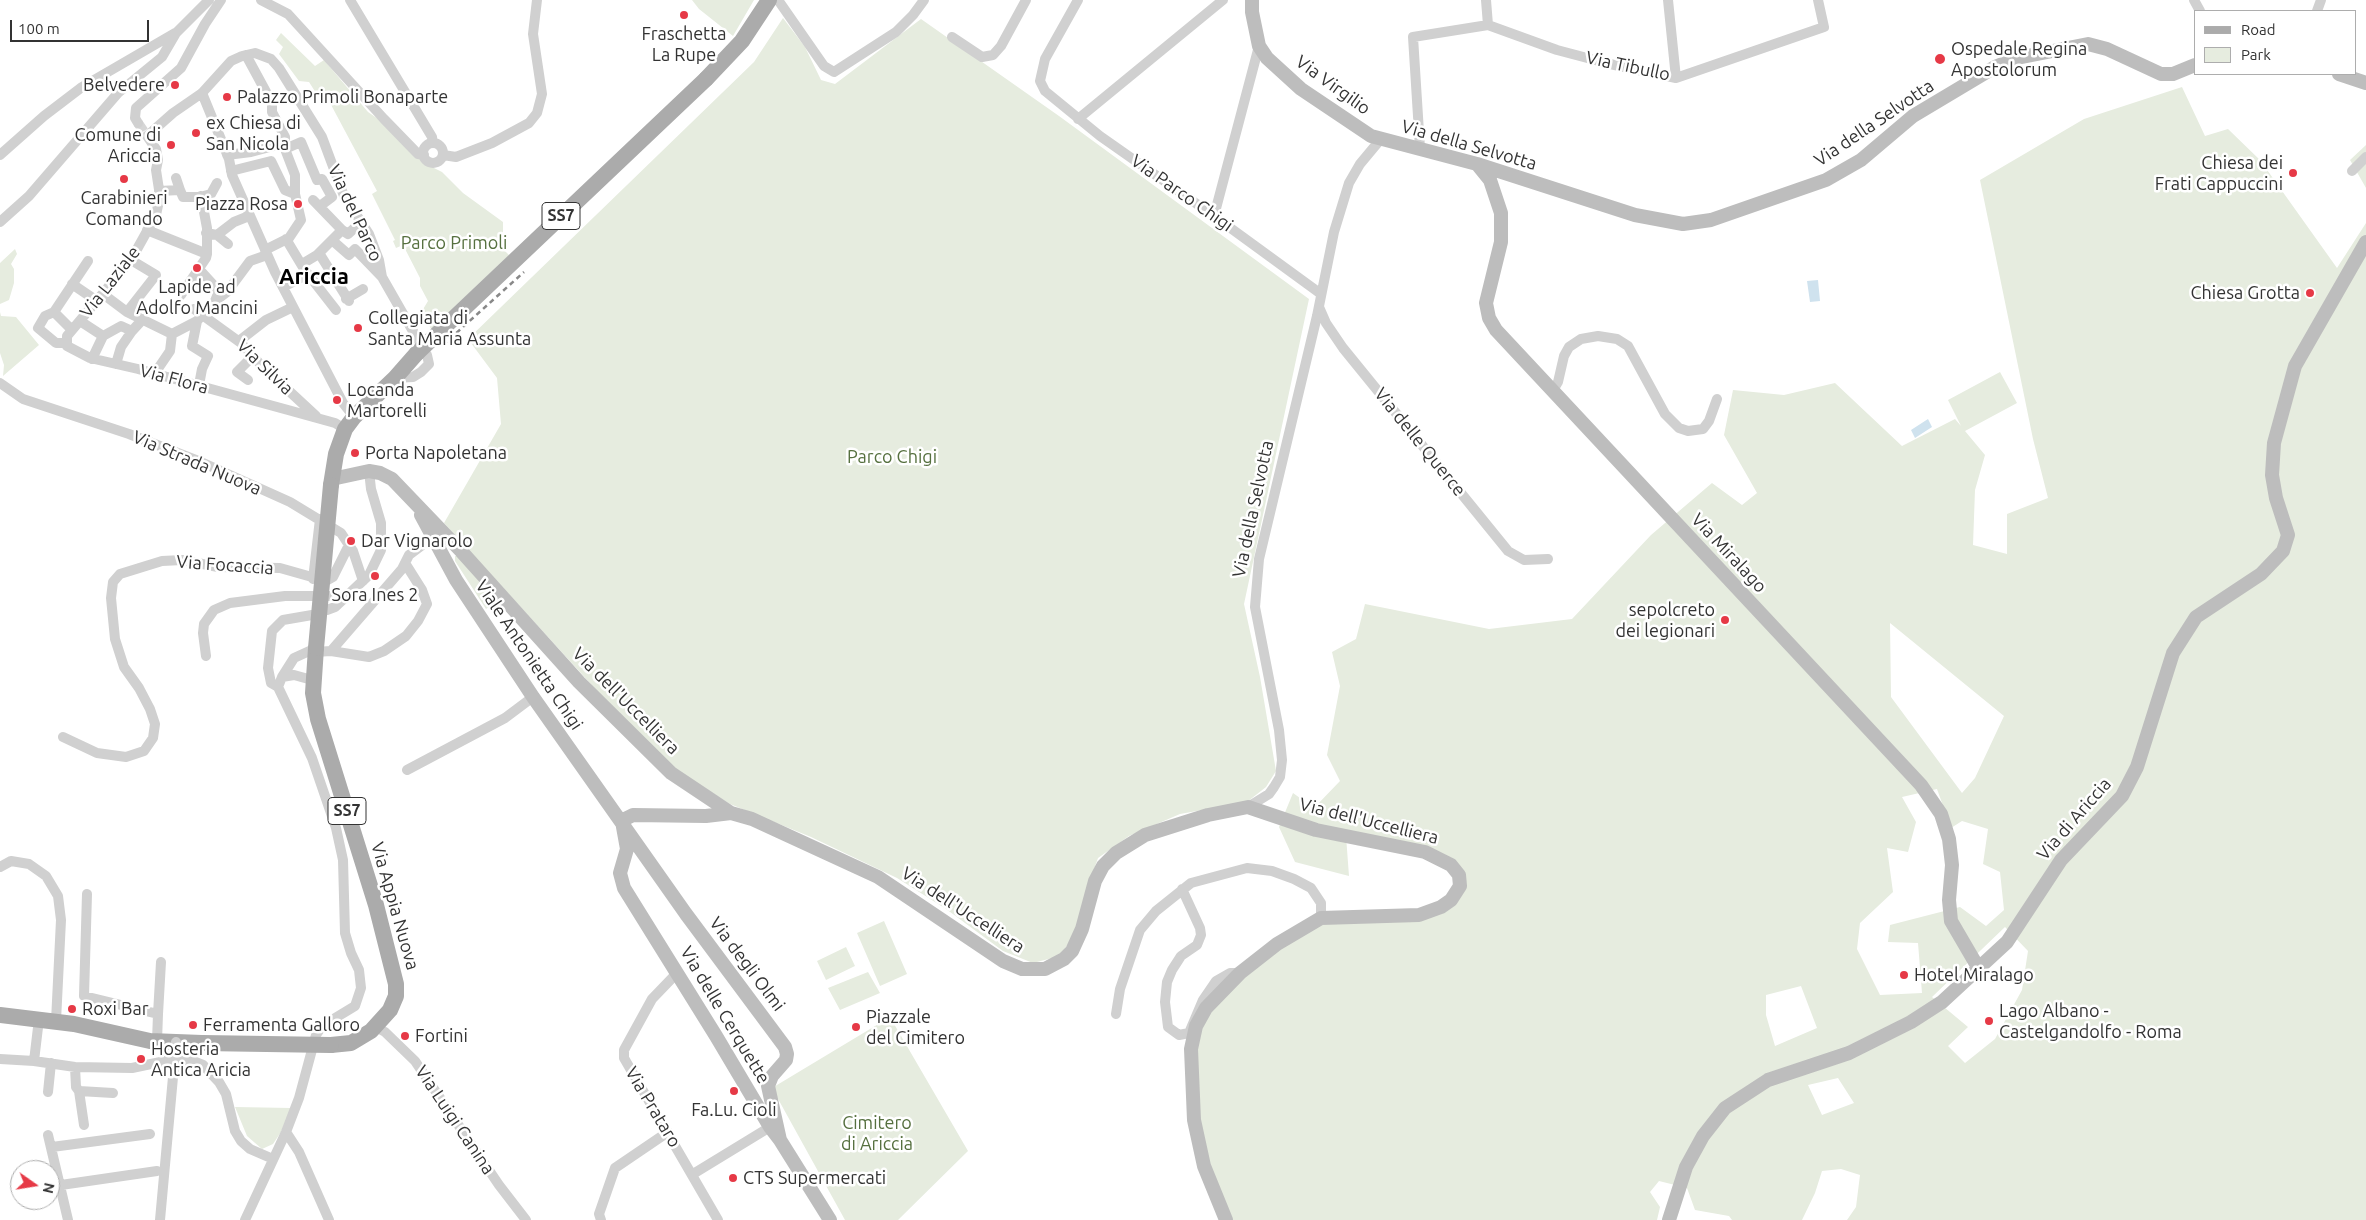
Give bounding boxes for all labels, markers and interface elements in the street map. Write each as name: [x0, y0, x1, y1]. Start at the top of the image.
marker: Fraschetta La Rupe: [678, 9, 690, 21]
scale bar: [12, 10, 151, 42]
legend: [2194, 10, 2356, 75]
text: 100 m: [18, 20, 60, 37]
text: Road: [2241, 21, 2276, 38]
place label: Fraschetta La Rupe: [642, 23, 726, 66]
place label: Ospedale Regina Apostolorum: [1951, 38, 2087, 80]
text: Park: [2241, 46, 2271, 63]
street label: Via Tibullo: [1584, 47, 1672, 85]
street label: Via Virgilio: [1291, 51, 1375, 119]
marker: Ospedale Regina Apostolorum: [1933, 52, 1947, 66]
place label: Belvedere: [83, 74, 165, 96]
street label: Via della Selvotta: [1810, 75, 1938, 171]
marker: Belvedere: [169, 79, 181, 91]
place label: Palazzo Primoli Bonaparte: [237, 86, 448, 108]
marker: Palazzo Primoli Bonaparte: [221, 91, 233, 103]
place label: ex Chiesa di San Nicola: [206, 112, 301, 154]
street label: Via della Selvotta: [1399, 115, 1539, 175]
place label: Comune di Ariccia: [74, 124, 161, 166]
marker: ex Chiesa di San Nicola: [190, 127, 202, 139]
marker: Comune di Ariccia: [165, 139, 177, 151]
street label: Via Parco Chigi: [1127, 150, 1237, 236]
place label: Chiesa dei Frati Cappuccini: [2155, 152, 2283, 194]
street label: Via del Parco: [323, 161, 387, 265]
marker: Chiesa dei Frati Cappuccini: [2287, 167, 2299, 179]
marker: Carabinieri Comando: [118, 173, 130, 185]
place label: Carabinieri Comando: [80, 187, 168, 230]
place label: Piazza Rosa: [195, 193, 288, 215]
marker: Piazza Rosa: [292, 198, 304, 210]
road number: SS7: [542, 202, 580, 230]
park label: Parco Primoli: [401, 232, 507, 254]
street label: Via Laziale: [75, 242, 145, 322]
marker: Lapide ad Adolfo Mancini: [191, 262, 203, 274]
district label: Ariccia: [279, 264, 349, 290]
place label: Lapide ad Adolfo Mancini: [136, 276, 258, 318]
place label: Chiesa Grotta: [2191, 282, 2300, 304]
marker: Chiesa Grotta: [2304, 287, 2316, 299]
place label: Collegiata di Santa Maria Assunta: [368, 307, 531, 350]
marker: Collegiata di Santa Maria Assunta: [352, 322, 364, 334]
street label: Via Silvia: [232, 335, 298, 399]
street label: Via Flora: [137, 359, 211, 399]
place label: Locanda Martorelli: [347, 379, 427, 422]
street label: Via delle Querce: [1370, 384, 1470, 500]
marker: Locanda Martorelli: [331, 394, 343, 406]
street label: Via Strada Nuova: [129, 426, 265, 500]
street label: Via della Selvotta: [1228, 438, 1278, 580]
place label: Porta Napoletana: [365, 442, 507, 464]
park label: Parco Chigi: [847, 446, 937, 468]
marker: Porta Napoletana: [349, 447, 361, 459]
street label: Via Miralago: [1687, 509, 1771, 597]
place label: Dar Vignarolo: [361, 530, 473, 552]
marker: Dar Vignarolo: [345, 535, 357, 547]
street label: Via Focaccia: [176, 551, 274, 579]
marker: Sora Ines 2: [369, 570, 381, 582]
street label: Viale Antonietta Chigi: [471, 576, 587, 734]
place label: Sora Ines 2: [331, 584, 419, 606]
place label: sepolcreto dei legionari: [1615, 599, 1715, 642]
marker: sepolcreto dei legionari: [1719, 614, 1731, 626]
street label: Via dell'Uccelliera: [568, 643, 684, 759]
street label: Via di Ariccia: [2032, 773, 2116, 865]
street label: Via dell'Uccelliera: [1297, 793, 1441, 849]
road number: SS7: [328, 798, 366, 824]
street label: Via Appia Nuova: [366, 840, 424, 972]
street label: Via dell'Uccelliera: [897, 862, 1029, 958]
street label: Via degli Olmi: [705, 913, 789, 1015]
street label: Via delle Cerquette: [676, 942, 774, 1088]
place label: Hotel Miralago: [1914, 964, 2034, 986]
marker: Hotel Miralago: [1898, 969, 1910, 981]
place label: Roxi Bar: [82, 998, 149, 1020]
place label: Lago Albano - Castelgandolfo - Roma: [1999, 1000, 2182, 1042]
marker: Roxi Bar: [66, 1003, 78, 1015]
place label: Piazzale del Cimitero: [866, 1006, 965, 1048]
place label: Ferramenta Galloro: [203, 1014, 360, 1036]
marker: Lago Albano - Castelgandolfo - Roma: [1983, 1015, 1995, 1027]
marker: Ferramenta Galloro: [187, 1019, 199, 1031]
marker: Piazzale del Cimitero: [850, 1021, 862, 1033]
place label: Fortini: [415, 1025, 468, 1047]
marker: Fortini: [399, 1030, 411, 1042]
place label: Hosteria Antica Aricia: [151, 1038, 251, 1080]
marker: Hosteria Antica Aricia: [135, 1053, 147, 1065]
street label: Via Luigi Canina: [411, 1061, 499, 1179]
street label: Via Prataro: [621, 1063, 685, 1151]
marker: Fa.Lu. Cioli: [728, 1085, 740, 1097]
place label: Fa.Lu. Cioli: [691, 1099, 777, 1121]
park label: Cimitero di Ariccia: [841, 1112, 913, 1154]
north arrow: [10, 1160, 60, 1210]
place label: CTS Supermercati: [743, 1167, 886, 1189]
marker: CTS Supermercati: [727, 1172, 739, 1184]
text: N: [40, 1181, 58, 1195]

